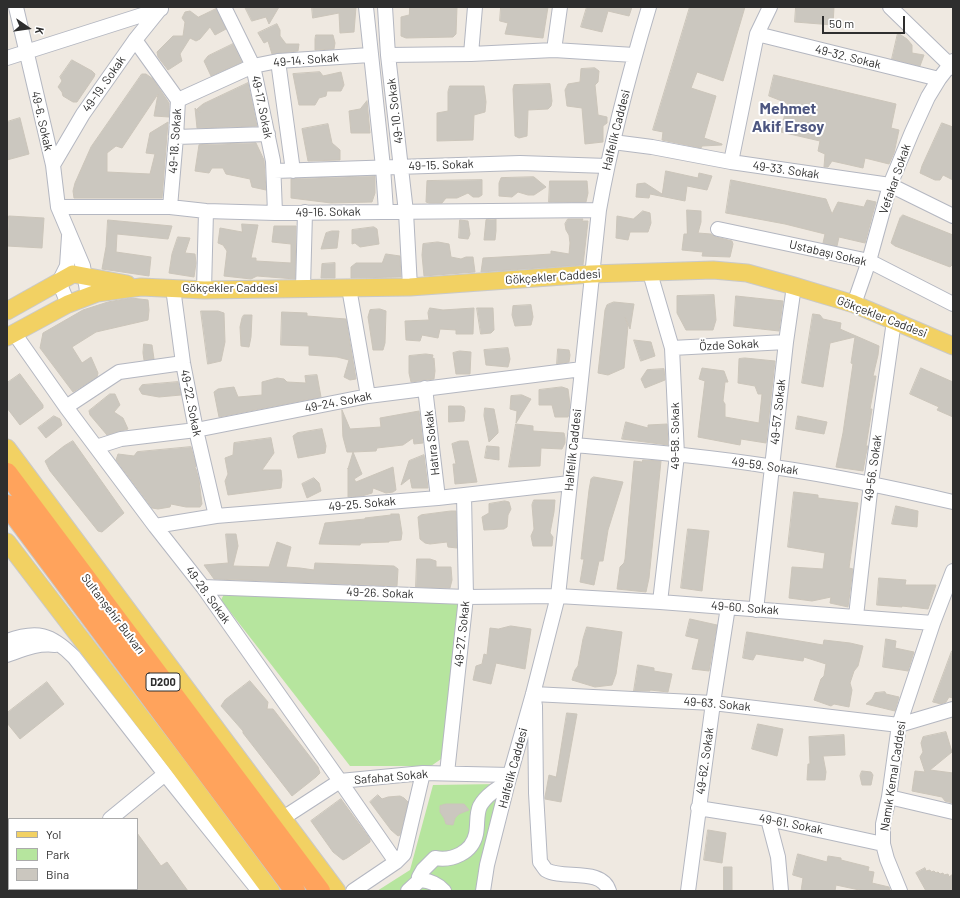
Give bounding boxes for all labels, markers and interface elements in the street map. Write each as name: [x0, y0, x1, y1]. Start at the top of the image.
north arrow: [8, 8, 48, 48]
scale bar: [824, 8, 907, 34]
text: 50 m: [829, 16, 854, 30]
text: K: [33, 26, 47, 36]
street label: 49-32. Sokak: [813, 42, 883, 72]
street label: 49-14. Sokak: [273, 50, 339, 70]
street label: 49-19. Sokak: [79, 53, 129, 115]
street label: 49-17. Sokak: [248, 74, 276, 140]
street label: 49-10. Sokak: [384, 77, 406, 145]
street label: Halfelik Caddesi: [599, 88, 633, 172]
street label: 49-6. Sokak: [28, 90, 56, 152]
district label: Mehmet Akif Ersoy: [752, 99, 824, 137]
street label: 49-18. Sokak: [166, 108, 184, 174]
street label: Vefakar Sokak: [876, 142, 914, 216]
street label: 49-15. Sokak: [408, 157, 474, 173]
street label: 49-33. Sokak: [752, 158, 820, 182]
street label: 49-16. Sokak: [295, 204, 361, 220]
street label: Ustabaşı Sokak: [788, 237, 868, 269]
street label: Gökçekler Caddesi: [505, 266, 601, 288]
street label: Gökçekler Caddesi: [182, 281, 278, 295]
street label: Gökçekler Caddesi: [835, 293, 929, 341]
street label: Özde Sokak: [699, 336, 759, 354]
street label: 49-22. Sokak: [177, 368, 205, 438]
street label: 49-57. Sokak: [767, 378, 789, 446]
street label: 49-24. Sokak: [303, 388, 373, 416]
street label: 49-58. Sokak: [668, 402, 682, 470]
street label: Halfelik Caddesi: [562, 408, 584, 492]
street label: Hatıra Sokak: [421, 410, 443, 476]
street label: 49-56. Sokak: [861, 434, 885, 502]
street label: 49-59. Sokak: [731, 454, 799, 478]
street label: 49-25. Sokak: [328, 494, 396, 514]
street label: 49-28. Sokak: [182, 563, 234, 627]
street label: Sultanşehir Bulvarı: [78, 571, 148, 657]
street label: 49-26. Sokak: [346, 585, 414, 601]
street label: 49-60. Sokak: [711, 598, 779, 618]
street label: 49-27. Sokak: [451, 600, 473, 668]
road number: D200: [146, 673, 180, 691]
street label: 49-63. Sokak: [683, 694, 751, 714]
street label: Namık Kemal Caddesi: [877, 720, 909, 832]
street label: Halfelik Caddesi: [495, 726, 531, 810]
street label: 49-62. Sokak: [693, 727, 717, 795]
street label: Safahat Sokak: [353, 767, 429, 787]
street label: 49-61. Sokak: [758, 811, 824, 837]
legend: [8, 818, 138, 890]
text: Yol: [46, 827, 61, 841]
text: Park: [46, 847, 70, 861]
text: Bina: [46, 867, 69, 881]

